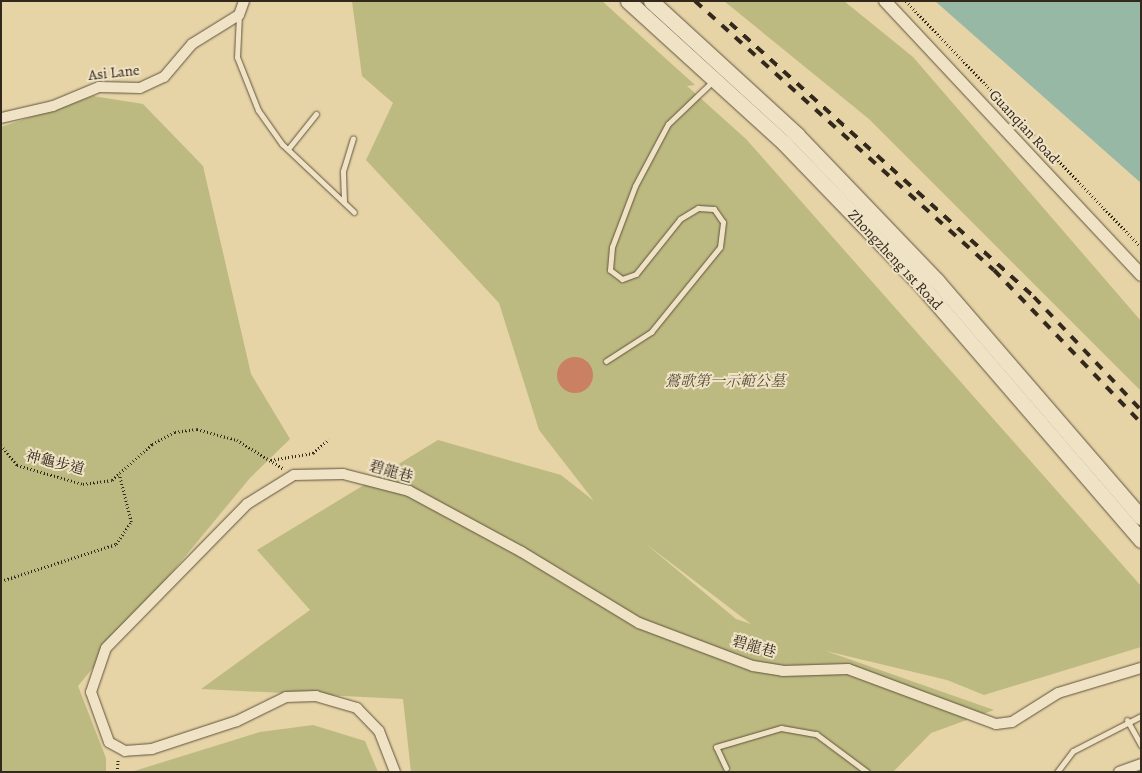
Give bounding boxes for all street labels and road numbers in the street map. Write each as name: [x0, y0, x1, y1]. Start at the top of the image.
street label: Asi Lane: [87, 61, 141, 85]
street label: Guanqian Road: [985, 86, 1063, 168]
street label: Zhongzheng 1st Road: [844, 206, 946, 314]
street label: 神龜步道: [24, 447, 86, 479]
street label: 碧龍巷: [367, 457, 415, 487]
street label: 碧龍巷: [730, 632, 778, 662]

